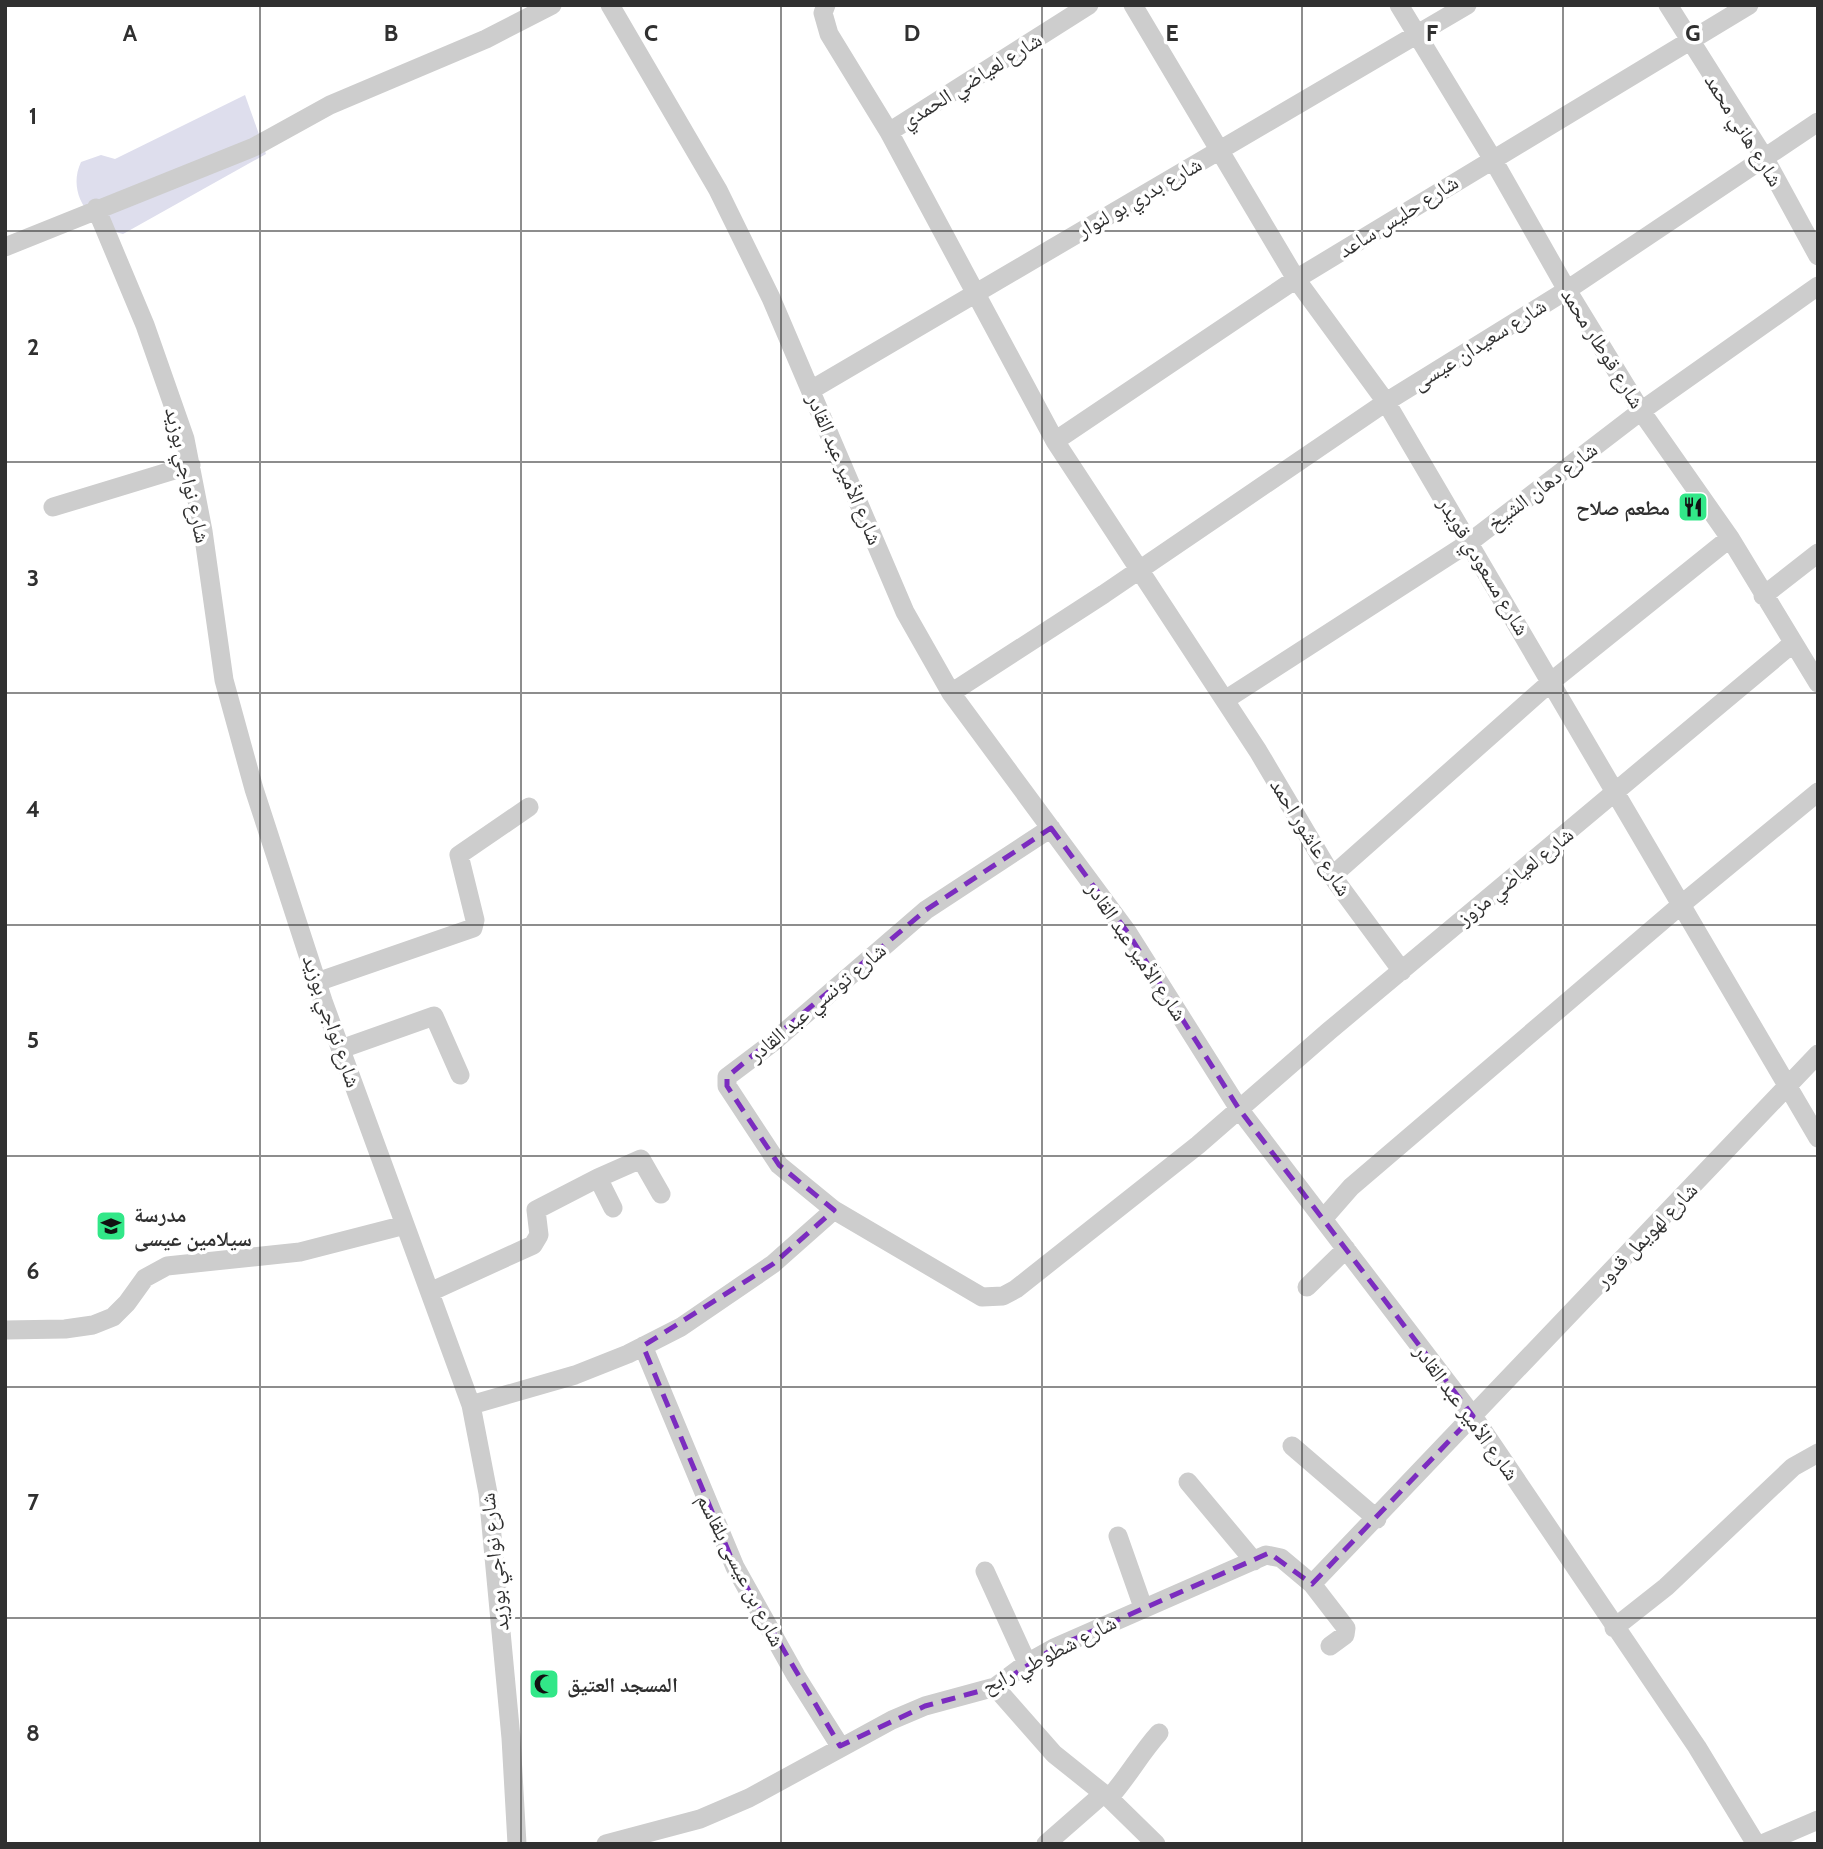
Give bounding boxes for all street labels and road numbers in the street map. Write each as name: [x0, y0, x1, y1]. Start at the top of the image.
street label: شارع لعياضي الحمدي: [896, 27, 1048, 137]
street label: شارع هاني محمد: [1696, 69, 1788, 193]
street label: شارع بدري بو لنوار: [1071, 151, 1208, 247]
street label: شارع حليس ساعد: [1334, 169, 1463, 264]
street label: شارع قوطار محمد: [1555, 283, 1650, 413]
street label: شارع سعيدان عيسى: [1407, 293, 1551, 396]
street label: شارع الأمير عبد القادر: [801, 389, 888, 549]
street label: شارع نواجي بوزيد: [156, 405, 216, 546]
street label: شارع دهان الشيخ: [1482, 437, 1603, 536]
street label: شارع مسعودي قويدر: [1429, 491, 1535, 642]
street label: شارع عاشور احمد: [1264, 774, 1357, 901]
street label: شارع لعياضي مزوز: [1451, 822, 1581, 934]
street label: شارع الأمير عبد القادر: [1080, 876, 1193, 1026]
street label: شارع تونسي عبد القادر: [742, 937, 894, 1071]
street label: شارع نواجي بوزيد: [294, 951, 366, 1092]
street label: شارع لهويمل قدور: [1589, 1177, 1703, 1294]
street label: شارع الأمير عبد القادر: [1408, 1338, 1525, 1485]
street label: شارع بن عيسى بلقاسم: [690, 1490, 790, 1651]
street label: شارع نواجي بوزيد: [474, 1491, 518, 1632]
street label: شارع شطوطي رابح: [978, 1609, 1122, 1702]

